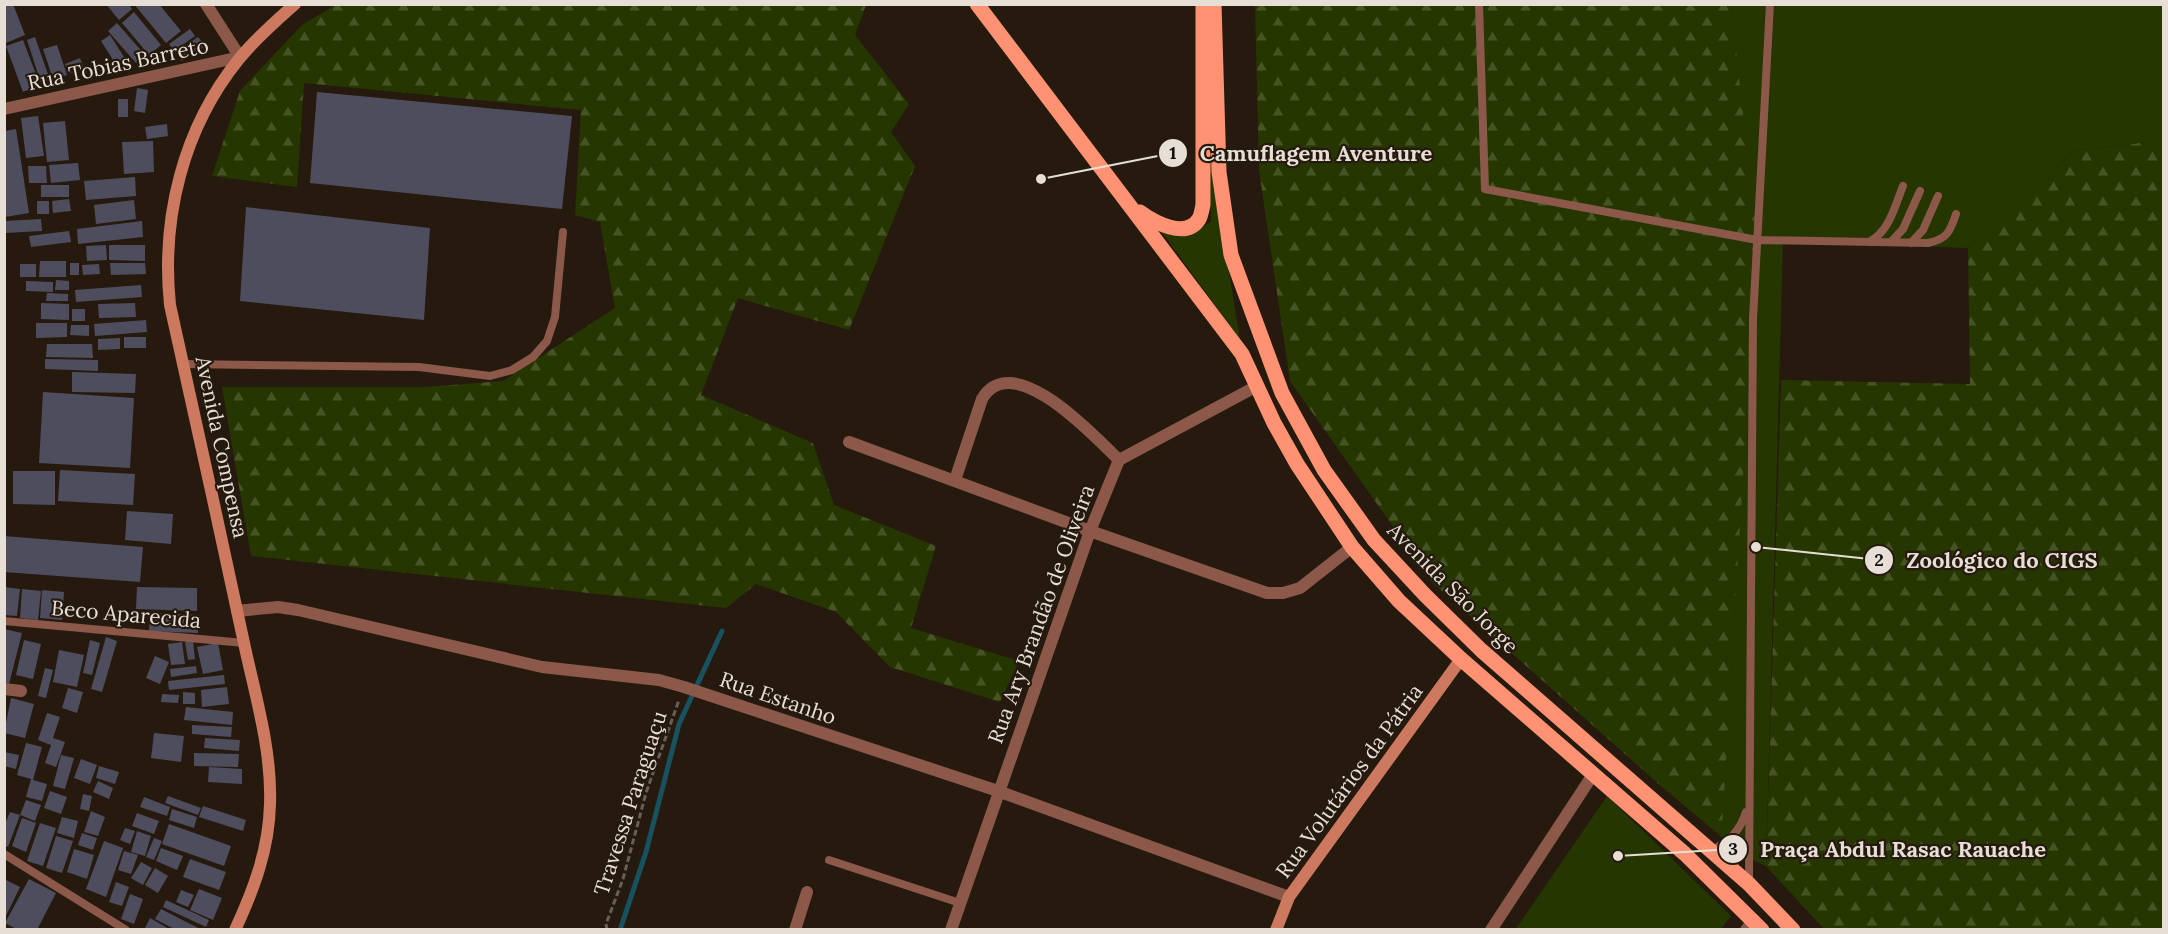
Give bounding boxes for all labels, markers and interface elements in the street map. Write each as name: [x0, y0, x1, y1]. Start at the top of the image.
street label: Rua Tobias Barreto: [25, 32, 211, 96]
callout: Camuflagem Aventure: [1158, 133, 1444, 173]
text: Camuflagem Aventure: [1200, 139, 1432, 167]
text: 1: [1169, 141, 1177, 164]
street label: Avenida Compensa: [189, 353, 254, 541]
street label: Rua Ary Brandão de Oliveira: [982, 481, 1100, 747]
street label: Avenida São Jorge: [1381, 516, 1524, 659]
callout: Zoológico do CIGS: [1864, 540, 2110, 580]
text: Zoológico do CIGS: [1906, 546, 2098, 574]
text: 2: [1874, 548, 1884, 571]
street label: Beco Aparecida: [50, 594, 202, 634]
street label: Rua Estanho: [716, 665, 840, 731]
street label: Rua Volutários da Pátria: [1270, 679, 1429, 883]
street label: Travessa Paraguaçu: [587, 707, 673, 899]
callout: Praça Abdul Rasac Rauache: [1718, 829, 2058, 869]
text: Praça Abdul Rasac Rauache: [1760, 835, 2046, 863]
text: 3: [1728, 837, 1738, 860]

